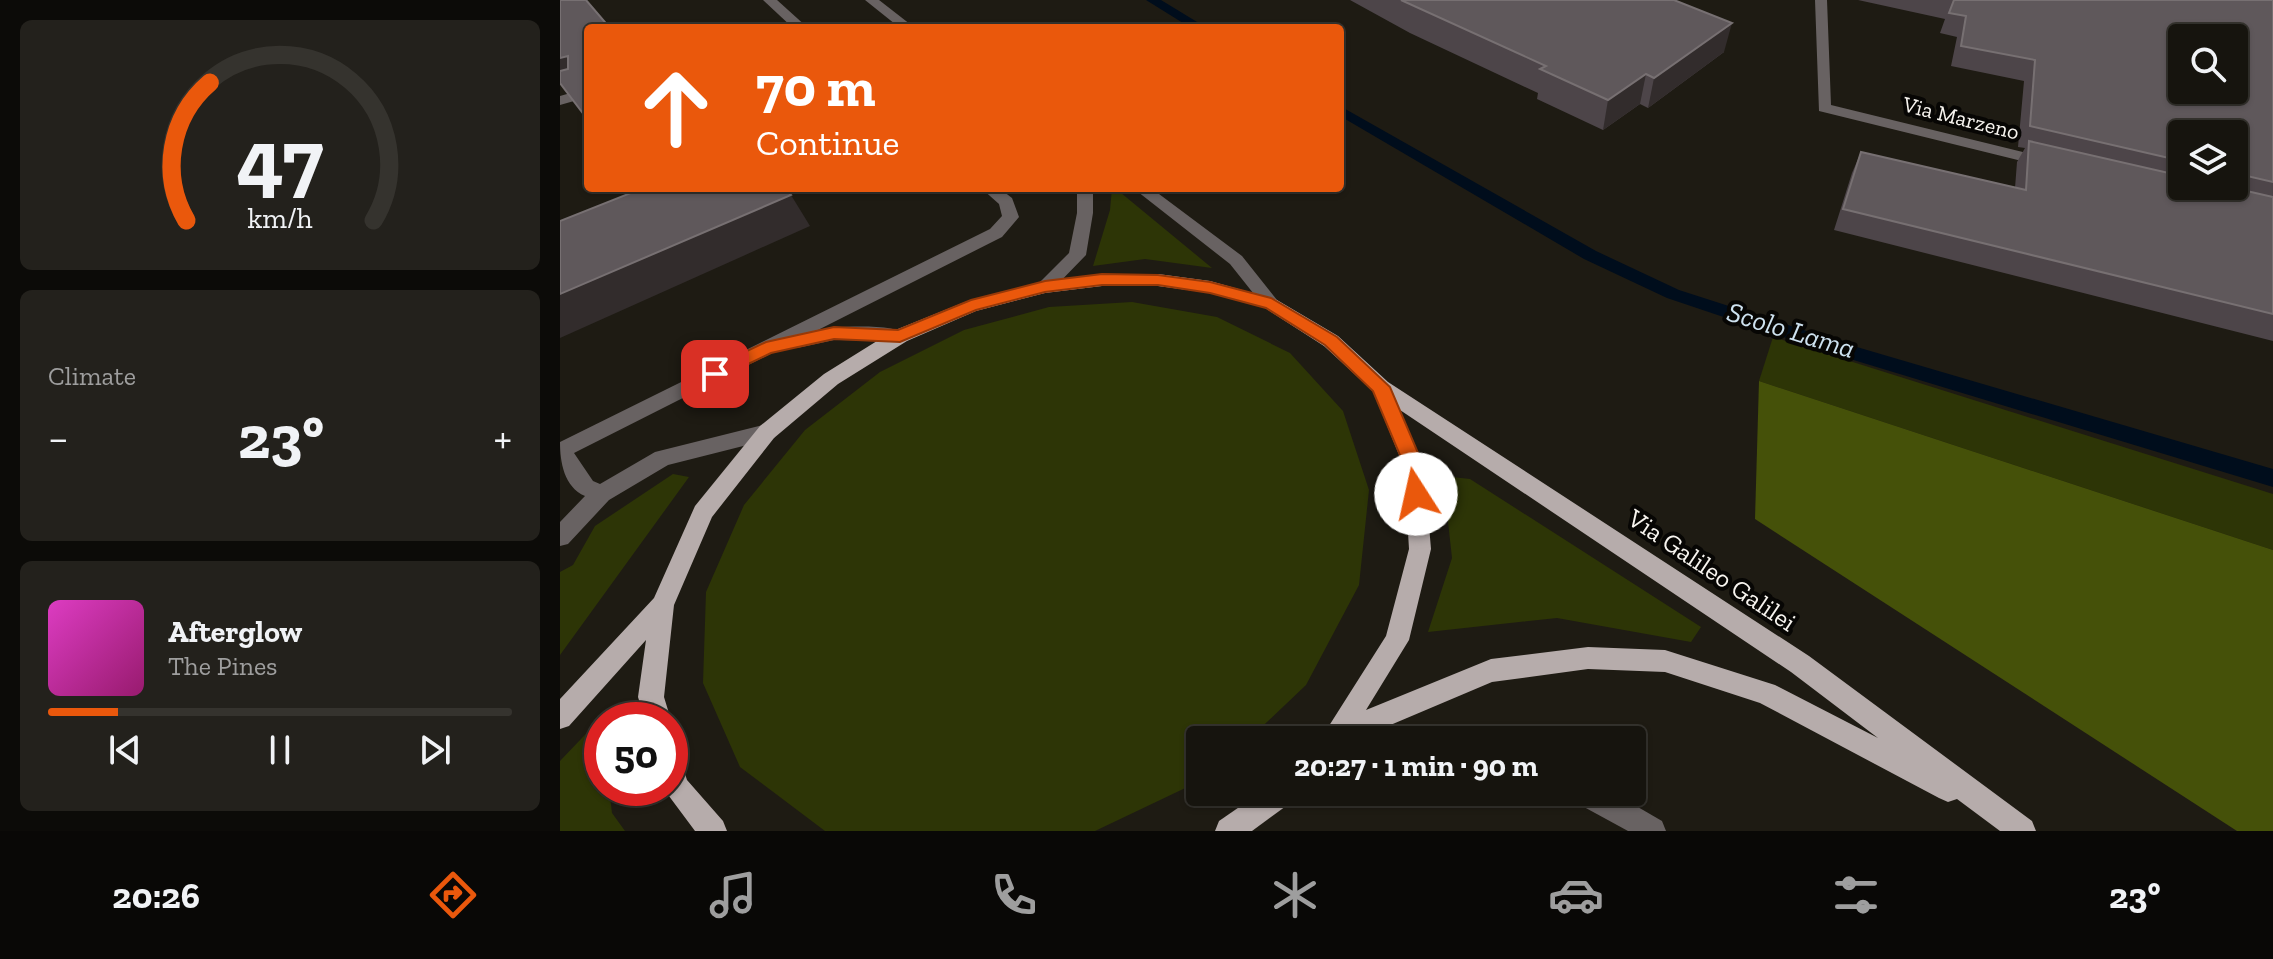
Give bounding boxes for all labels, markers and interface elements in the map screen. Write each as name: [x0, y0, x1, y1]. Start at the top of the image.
map controls: [2168, 24, 2248, 200]
button: search: [2168, 24, 2248, 104]
text: 70 m: [756, 53, 876, 120]
icon: ahead: [624, 56, 728, 160]
street label: Via Marzeno: [1899, 90, 2022, 146]
text: 47: [237, 108, 323, 208]
button: layers: [2168, 120, 2248, 200]
text: Continue: [756, 121, 900, 164]
text: km/h: [247, 201, 313, 235]
water label: Scolo Lama: [1723, 295, 1859, 365]
pin: [681, 340, 749, 408]
icon: arrive: [693, 352, 737, 396]
text: Climate: [48, 360, 136, 392]
text: 23°: [238, 401, 324, 473]
text: −: [48, 411, 69, 464]
text: +: [493, 411, 512, 464]
position arrow: [1374, 452, 1458, 536]
street label: Via Galileo Galilei: [1621, 501, 1802, 638]
text: Afterglow: [168, 614, 302, 650]
text: The Pines: [168, 650, 278, 682]
speed limit sign: 50: [584, 702, 688, 806]
icon: previous: [103, 728, 147, 772]
icon: pause: [258, 728, 302, 772]
icon: next: [413, 728, 457, 772]
text: 20:27 · 1 min · 90 m: [1294, 748, 1538, 784]
icon: directions: [425, 867, 481, 923]
icon: music: [705, 867, 761, 923]
icon: phone: [986, 867, 1042, 923]
icon: climate: [1267, 867, 1323, 923]
icon: car: [1548, 867, 1604, 923]
icon: filters: [1828, 867, 1884, 923]
text: 20:26: [112, 874, 200, 917]
text: 23°: [2109, 874, 2161, 917]

